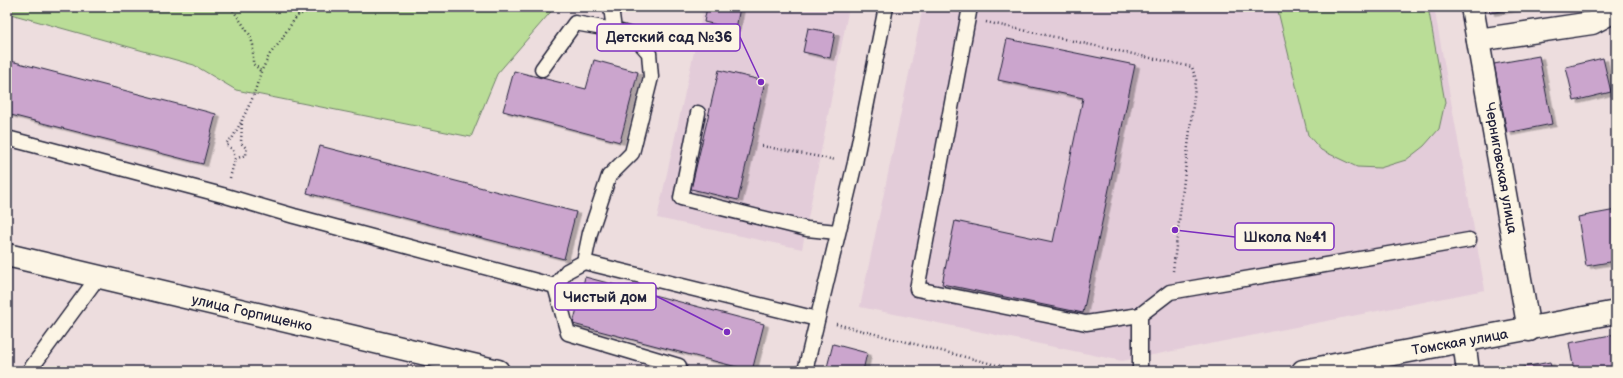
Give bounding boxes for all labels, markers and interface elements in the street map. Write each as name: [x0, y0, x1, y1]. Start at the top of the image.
callout: Детский сад №36: [597, 24, 740, 51]
text: Детский сад №36: [606, 28, 732, 47]
street label: Черниговская улица: [1481, 101, 1521, 236]
callout: Школа №41: [1235, 223, 1334, 250]
text: Школа №41: [1243, 228, 1327, 247]
callout: Чистый дом: [555, 283, 656, 310]
text: Чистый дом: [563, 288, 647, 307]
street label: улица Горпищенко: [190, 291, 314, 335]
street label: Томская улица: [1411, 325, 1510, 359]

